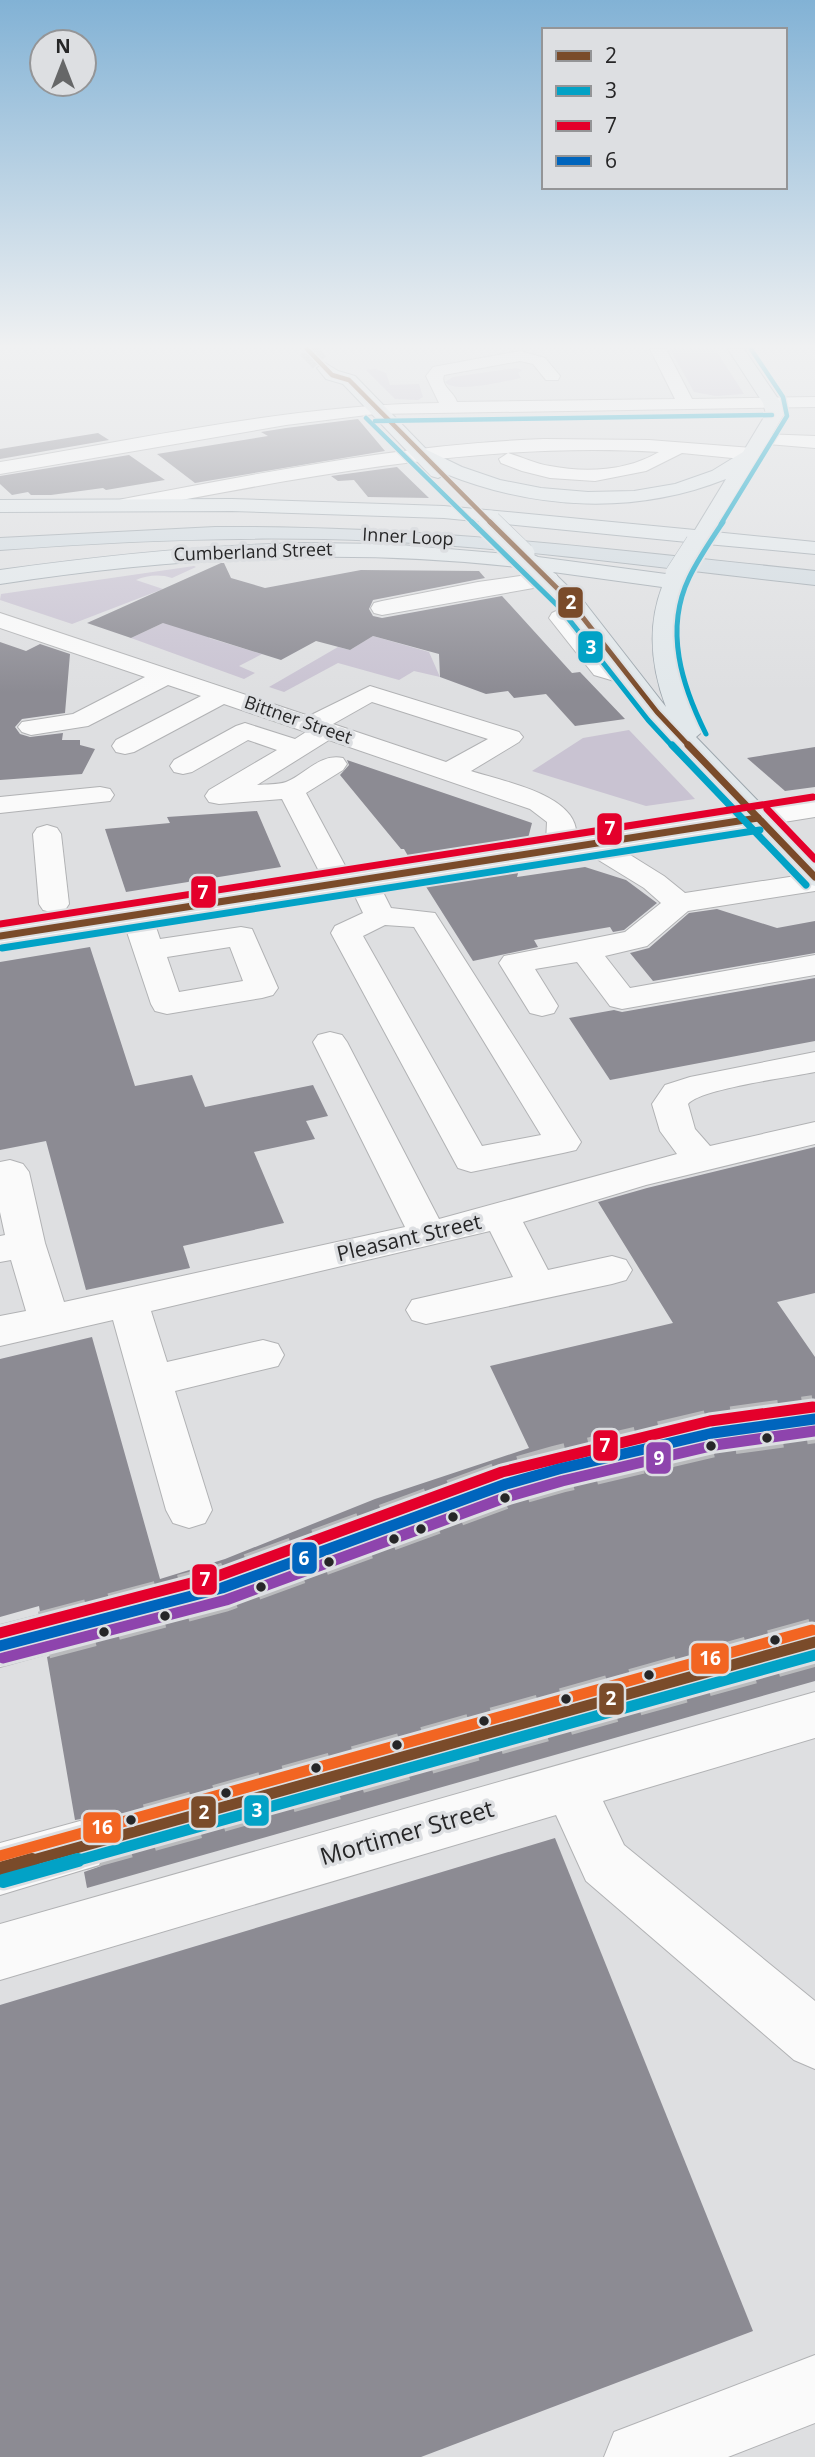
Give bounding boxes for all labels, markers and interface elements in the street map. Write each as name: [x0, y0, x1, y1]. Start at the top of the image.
north arrow: [28, 28, 98, 98]
legend: [542, 28, 787, 189]
text: N: [55, 33, 71, 59]
text: 2: [605, 41, 617, 69]
text: 3: [605, 76, 617, 104]
text: 7: [605, 111, 617, 139]
text: 6: [605, 146, 617, 174]
street label: Inner Loop: [362, 522, 454, 550]
street label: Cumberland Street: [173, 536, 333, 566]
line badge: 2: [557, 586, 584, 619]
text: 2: [566, 589, 577, 615]
line badge: 3: [577, 630, 604, 664]
text: 3: [586, 634, 597, 660]
street label: Bittner Street: [241, 689, 355, 749]
line badge: 7: [596, 812, 623, 846]
text: 7: [605, 815, 616, 841]
line badge: 7: [190, 875, 217, 909]
text: 7: [198, 879, 209, 905]
street label: Pleasant Street: [334, 1207, 484, 1267]
line badge: 7: [592, 1429, 619, 1462]
unlabelled marker: [760, 1431, 774, 1445]
text: 7: [600, 1432, 611, 1458]
unlabelled marker: [704, 1439, 718, 1453]
line badge: 9: [645, 1441, 672, 1475]
text: 9: [654, 1445, 665, 1471]
unlabelled marker: [498, 1491, 512, 1505]
unlabelled marker: [446, 1510, 460, 1524]
unlabelled marker: [414, 1522, 428, 1536]
unlabelled marker: [387, 1532, 401, 1546]
line badge: 6: [291, 1541, 318, 1575]
text: 6: [299, 1545, 310, 1571]
unlabelled marker: [322, 1555, 336, 1569]
line badge: 7: [191, 1563, 218, 1596]
text: 7: [200, 1566, 211, 1592]
unlabelled marker: [254, 1580, 268, 1594]
unlabelled marker: [158, 1609, 172, 1623]
unlabelled marker: [97, 1625, 111, 1639]
unlabelled marker: [768, 1633, 782, 1647]
line badge: 16: [690, 1642, 730, 1675]
text: 16: [699, 1645, 721, 1671]
unlabelled marker: [642, 1668, 656, 1682]
line badge: 2: [598, 1682, 625, 1716]
text: 2: [606, 1685, 617, 1711]
unlabelled marker: [559, 1692, 573, 1706]
unlabelled marker: [477, 1714, 491, 1728]
unlabelled marker: [390, 1738, 404, 1752]
unlabelled marker: [309, 1761, 323, 1775]
unlabelled marker: [219, 1786, 233, 1800]
street label: Mortimer Street: [316, 1791, 497, 1872]
line badge: 3: [243, 1794, 270, 1827]
line badge: 2: [190, 1795, 217, 1829]
text: 3: [252, 1797, 263, 1823]
text: 2: [199, 1799, 210, 1825]
line badge: 16: [82, 1811, 122, 1844]
unlabelled marker: [124, 1813, 138, 1827]
text: 16: [91, 1814, 113, 1840]

